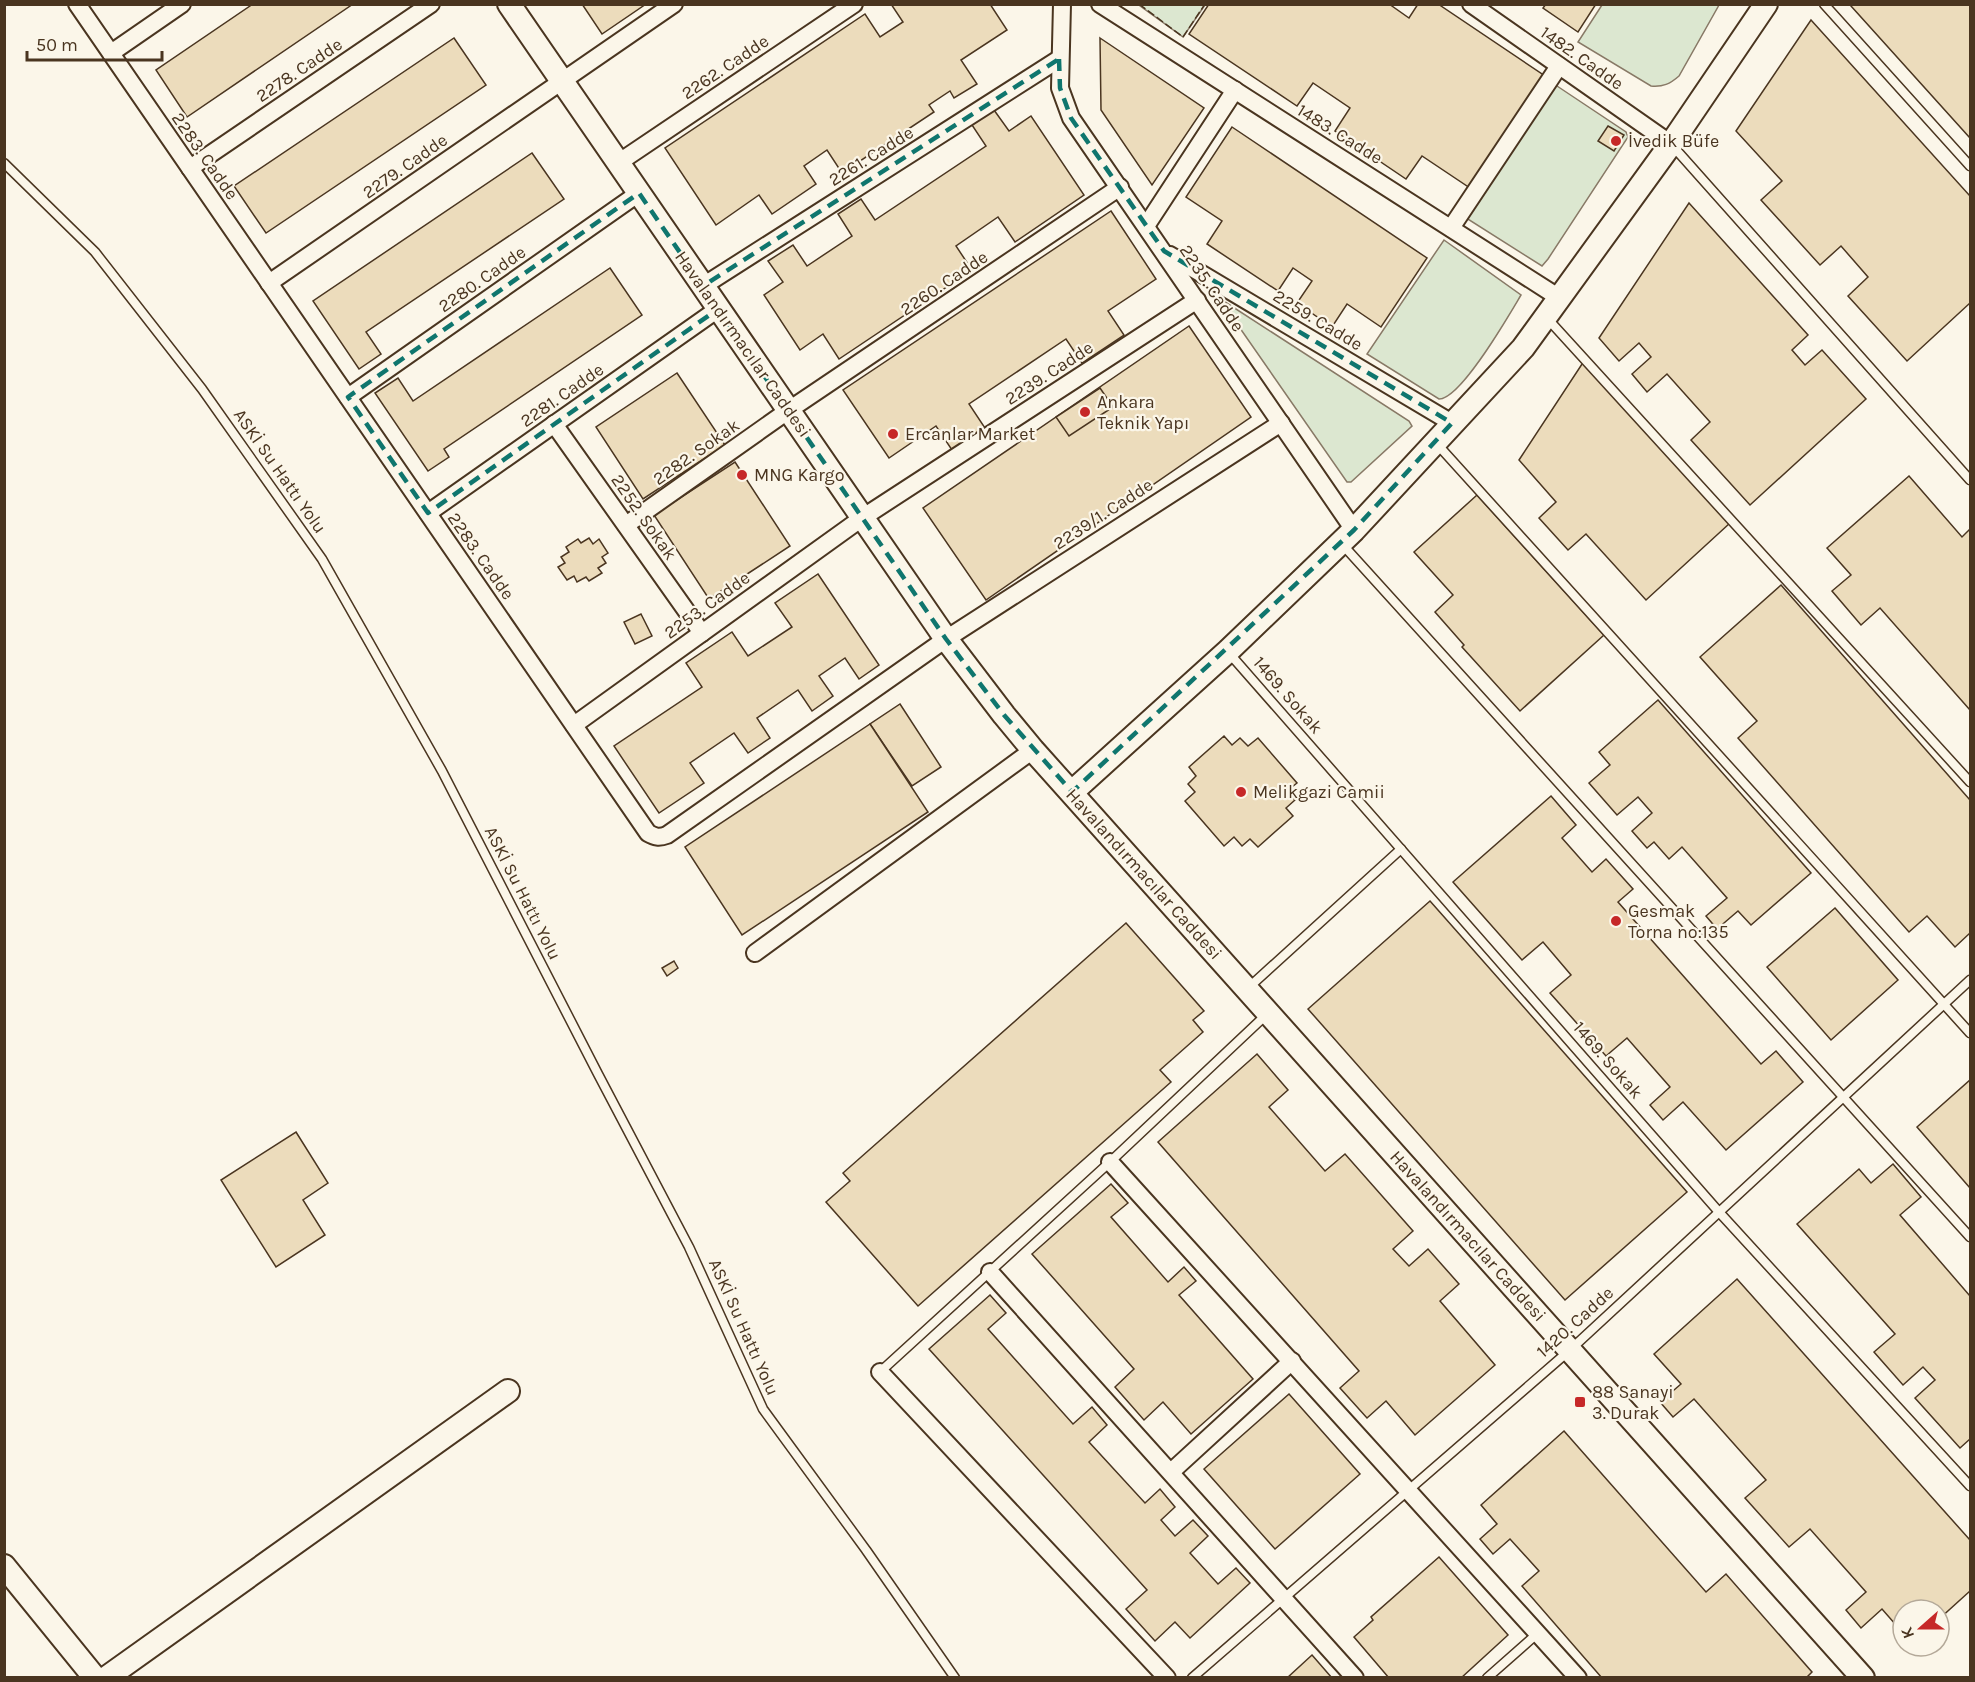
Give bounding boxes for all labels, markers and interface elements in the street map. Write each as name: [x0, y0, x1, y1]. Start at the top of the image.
street label: 1482. Cadde: [1536, 21, 1628, 95]
scale bar: [27, 24, 162, 62]
street label: 2262. Cadde: [677, 30, 773, 104]
street label: 2278. Cadde: [252, 33, 346, 107]
text: 50 m: [36, 34, 78, 56]
street label: 1483. Cadde: [1293, 99, 1387, 169]
street label: 2283. Cadde: [167, 108, 243, 204]
street label: 2261. Cadde: [824, 121, 918, 191]
street label: 2279. Cadde: [358, 129, 452, 203]
place label: İvedik Büfe: [1628, 130, 1719, 152]
marker: İvedik Büfe: [1609, 134, 1623, 148]
street label: 2235. Cadde: [1175, 240, 1249, 336]
street label: 2280. Cadde: [434, 241, 530, 317]
street label: Havalandırmacılar Caddesi: [670, 246, 816, 442]
street label: 2260. Cadde: [896, 246, 992, 320]
street label: 2259. Cadde: [1269, 285, 1367, 355]
street label: 2239. Cadde: [1001, 336, 1097, 410]
street label: 2281. Cadde: [516, 358, 608, 432]
place label: Ankara Teknik Yapı: [1097, 391, 1189, 434]
street label: ASKİ Su Hattı Yolu: [229, 404, 331, 538]
marker: Ankara Teknik Yapı: [1078, 405, 1092, 419]
street label: 2282. Sokak: [648, 414, 744, 490]
place label: Ercanlar Market: [905, 423, 1035, 445]
marker: Ercanlar Market: [886, 427, 900, 441]
place label: MNG Kargo: [754, 464, 845, 486]
marker: MNG Kargo: [735, 468, 749, 482]
street label: 2252. Sokak: [606, 470, 682, 564]
street label: 2239/1. Cadde: [1049, 474, 1157, 554]
street label: 2283. Cadde: [443, 508, 519, 604]
street label: 2253. Cadde: [660, 567, 754, 643]
street label: 1469. Sokak: [1248, 652, 1328, 738]
place label: Melikgazi Camii: [1253, 781, 1385, 803]
street label: Havalandırmacılar Caddesi: [1061, 784, 1227, 964]
marker: Melikgazi Camii: [1234, 785, 1248, 799]
street label: ASKİ Su Hattı Yolu: [480, 822, 566, 964]
place label: Gesmak Torna no:135: [1628, 900, 1729, 943]
marker: Gesmak Torna no:135: [1609, 914, 1623, 928]
street label: 1469. Sokak: [1568, 1017, 1648, 1103]
street label: Havalandırmacılar Caddesi: [1385, 1146, 1551, 1326]
street label: ASKİ Su Hattı Yolu: [704, 1255, 784, 1399]
street label: 1420. Cadde: [1532, 1282, 1618, 1362]
place label: 88 Sanayi 3. Durak: [1592, 1381, 1674, 1424]
marker: 88 Sanayi 3. Durak: [1573, 1395, 1587, 1409]
north arrow: [1891, 1598, 1951, 1658]
text: K: [1897, 1624, 1918, 1641]

